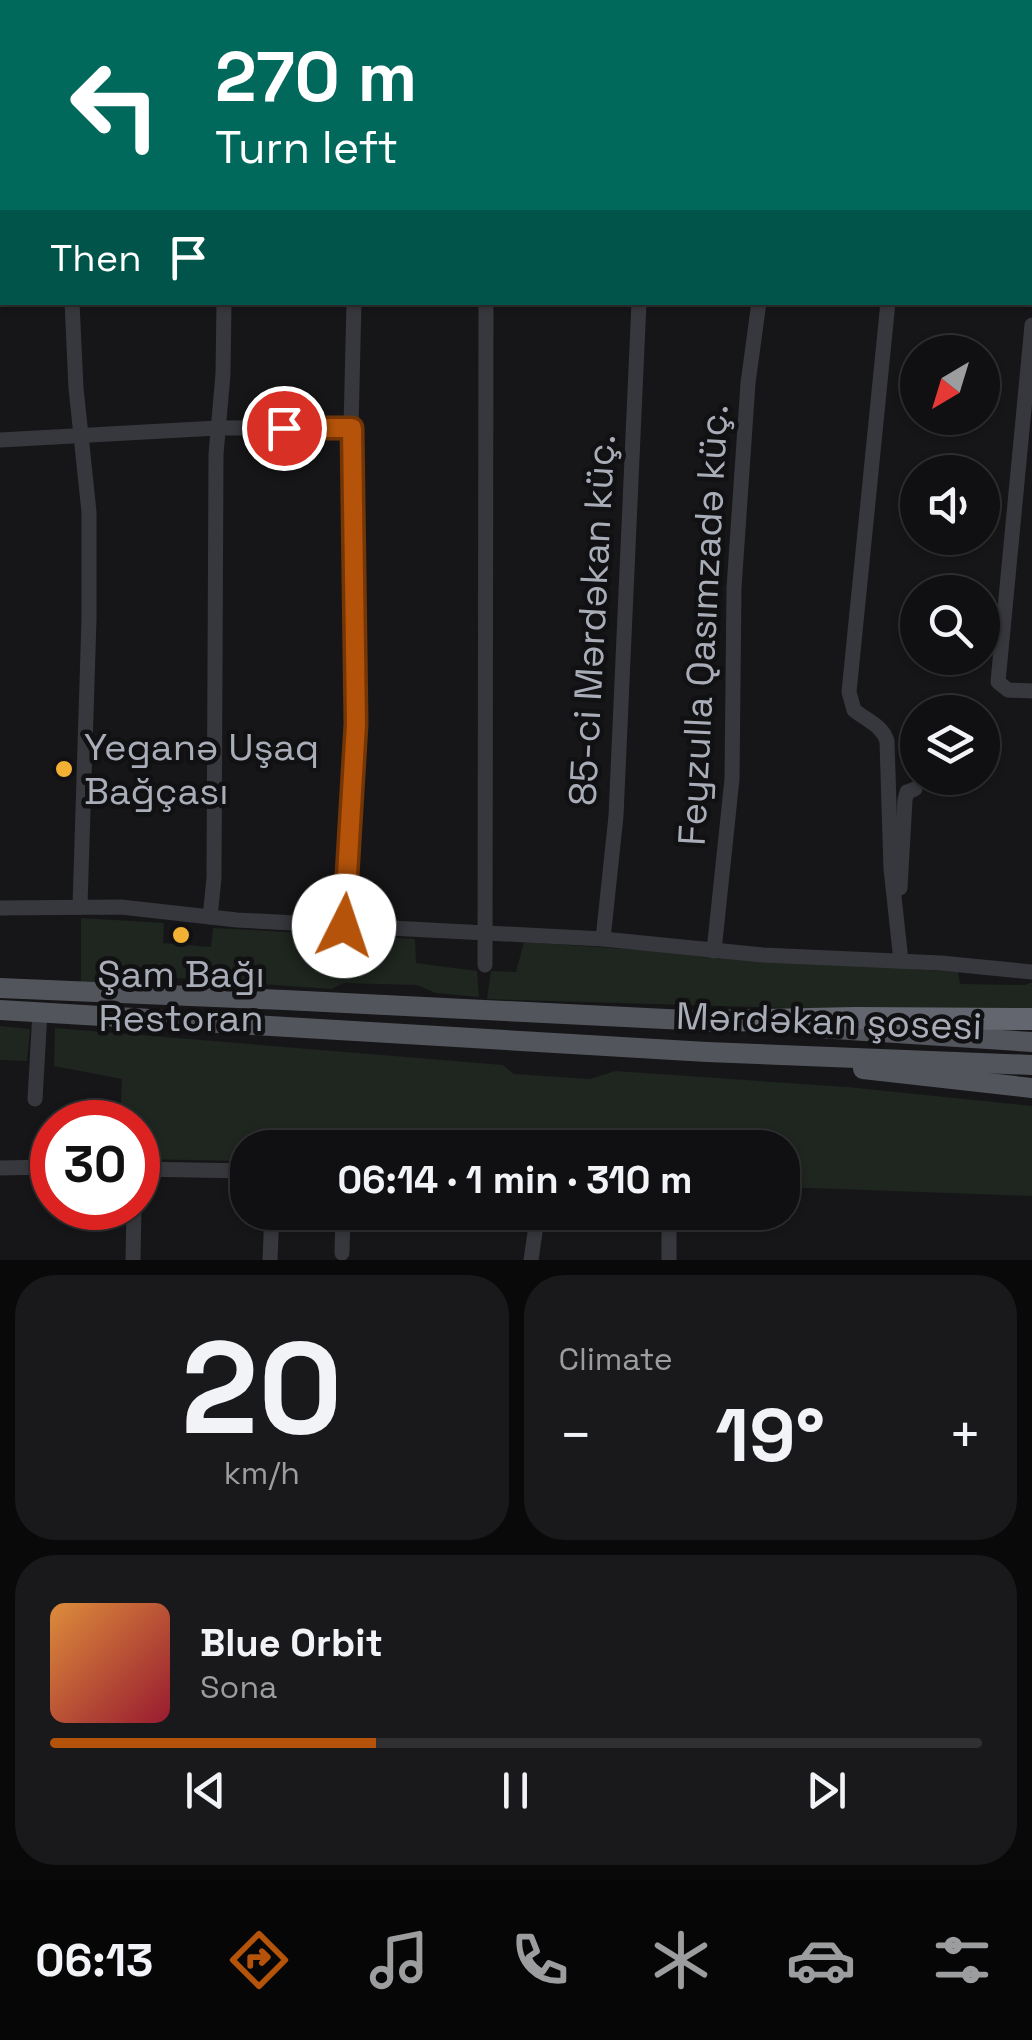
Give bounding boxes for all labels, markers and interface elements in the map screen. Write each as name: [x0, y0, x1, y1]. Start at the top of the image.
text: 270 m: [215, 32, 417, 121]
icon: left: [50, 40, 180, 170]
text: Turn left: [215, 119, 398, 176]
icon: arrive: [161, 230, 216, 285]
text: Then: [50, 234, 141, 282]
north arrow: [900, 335, 1000, 435]
map controls: [900, 335, 1000, 795]
pin: [242, 386, 327, 471]
icon: arrive: [257, 401, 312, 456]
street label: Feyzulla Qasımzadə küç.: [667, 403, 739, 847]
street label: 85-ci Mərdəkan küç.: [558, 433, 626, 807]
button: sound: [900, 455, 1000, 555]
button: search: [900, 575, 1000, 675]
button: layers: [900, 695, 1000, 795]
place label: Yeganə Uşaq Bağçası: [84, 723, 319, 815]
marker: Yeganə Uşaq Bağçası: [53, 758, 75, 780]
position arrow: [292, 874, 396, 978]
marker: Şam Bağı Restoran: [170, 924, 192, 946]
place label: Şam Bağı Restoran: [97, 950, 265, 1042]
street label: Mərdəkan şosesi: [675, 992, 983, 1050]
speed limit sign: 30: [30, 1100, 160, 1230]
text: 06:14 · 1 min · 310 m: [337, 1156, 693, 1204]
text: 20: [181, 1305, 342, 1471]
text: Climate: [559, 1339, 673, 1379]
text: 19°: [715, 1387, 825, 1483]
text: −: [559, 1400, 593, 1470]
text: +: [948, 1400, 982, 1470]
text: km/h: [224, 1453, 300, 1493]
text: Blue Orbit: [200, 1619, 383, 1667]
text: Sona: [200, 1667, 277, 1707]
icon: previous: [178, 1763, 233, 1818]
icon: pause: [488, 1763, 543, 1818]
icon: next: [799, 1763, 854, 1818]
icon: directions: [224, 1925, 294, 1995]
icon: music: [364, 1925, 434, 1995]
icon: phone: [505, 1925, 575, 1995]
icon: climate: [646, 1925, 716, 1995]
icon: car: [786, 1925, 856, 1995]
icon: filters: [927, 1925, 997, 1995]
text: 06:13: [35, 1932, 153, 1989]

